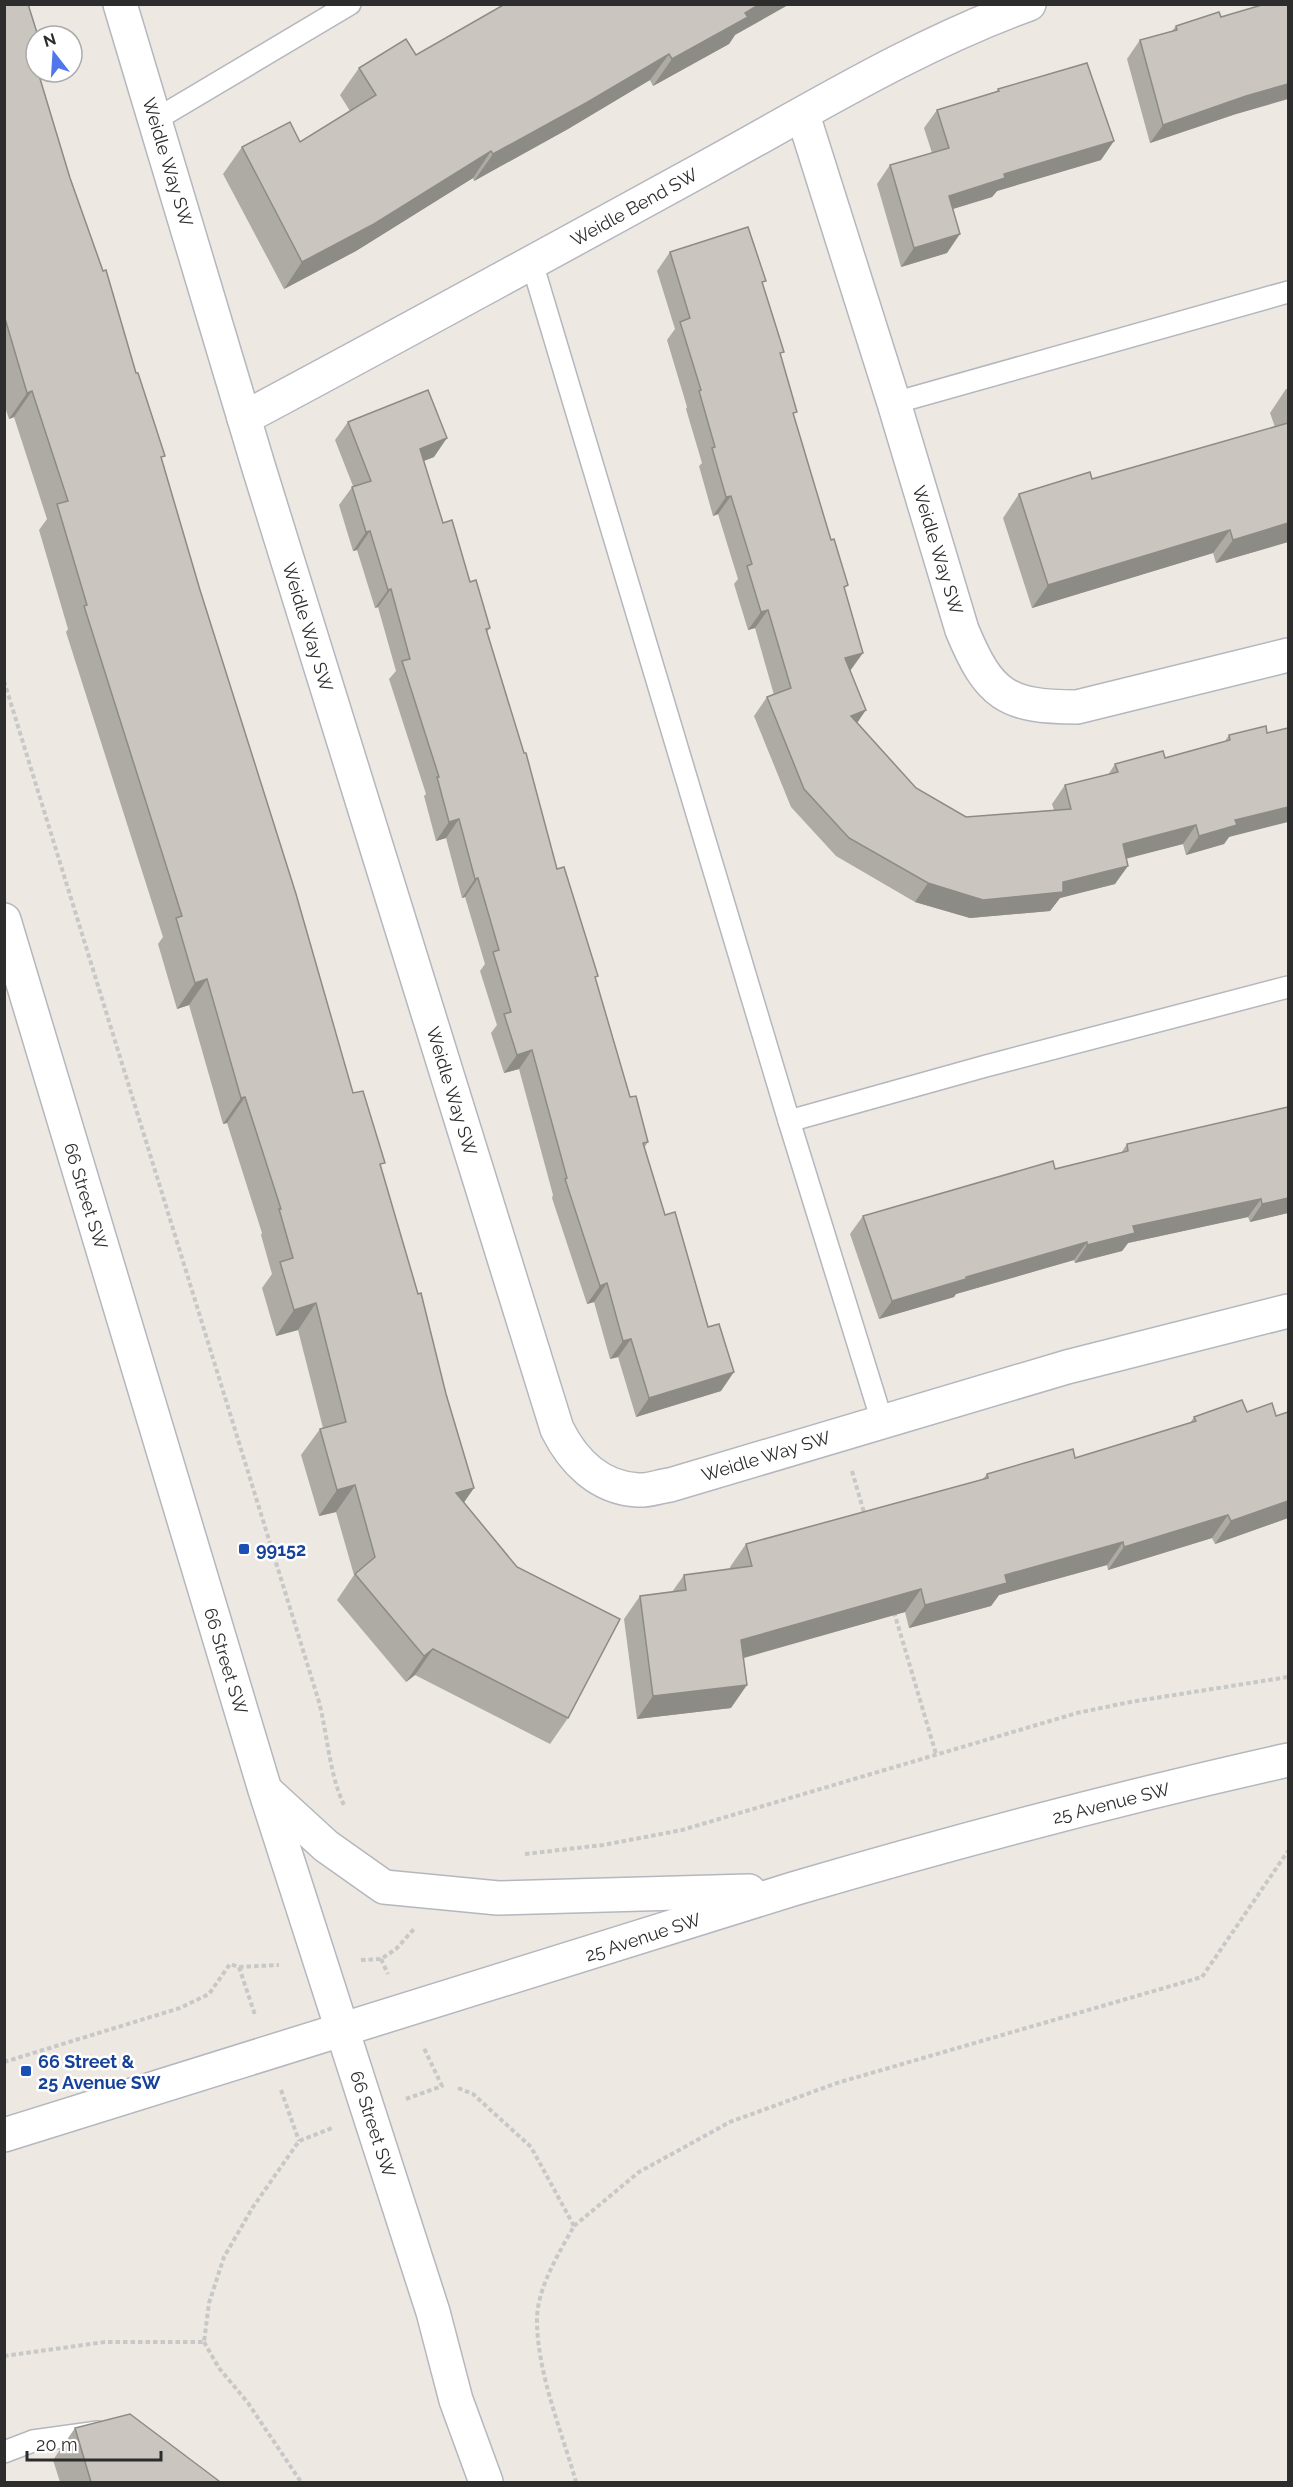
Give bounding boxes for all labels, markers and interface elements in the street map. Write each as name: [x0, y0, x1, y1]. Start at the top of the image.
north arrow: [24, 24, 84, 84]
text: N: [41, 29, 58, 51]
street label: Weidle Way SW: [138, 95, 198, 229]
street label: Weidle Bend SW: [567, 163, 701, 251]
street label: Weidle Way SW: [908, 483, 968, 617]
street label: Weidle Way SW: [278, 560, 338, 694]
street label: Weidle Way SW: [422, 1024, 482, 1158]
street label: 66 Street SW: [60, 1140, 112, 1252]
street label: Weidle Way SW: [699, 1426, 833, 1486]
place label: 99152: [256, 1539, 306, 1560]
marker: 99152: [237, 1542, 251, 1556]
street label: 66 Street SW: [200, 1605, 252, 1717]
street label: 25 Avenue SW: [1050, 1778, 1172, 1828]
street label: 25 Avenue SW: [582, 1908, 704, 1966]
place label: 66 Street & 25 Avenue SW: [38, 2051, 161, 2093]
marker: 66 Street & 25 Avenue SW: [19, 2064, 33, 2078]
street label: 66 Street SW: [346, 2068, 400, 2180]
scale bar: [27, 2424, 160, 2462]
text: 20 m: [36, 2434, 78, 2455]

